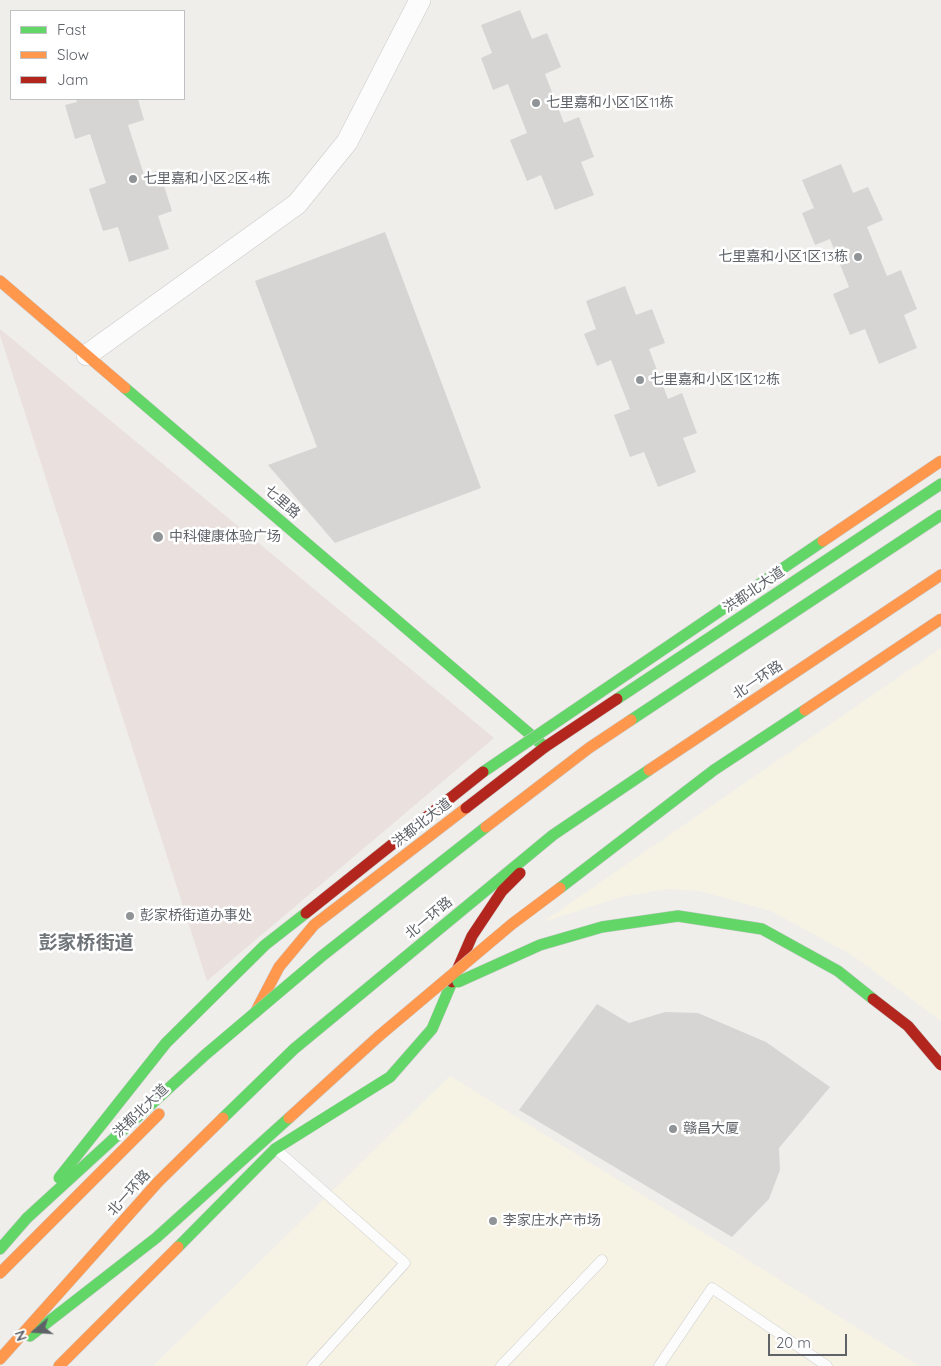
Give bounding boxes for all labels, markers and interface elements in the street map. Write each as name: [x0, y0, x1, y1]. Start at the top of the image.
legend: [10, 10, 185, 100]
text: Fast: [57, 20, 86, 39]
text: Slow: [57, 45, 89, 64]
text: Jam: [57, 70, 88, 89]
place label: 七里嘉和小区1区11栋: [546, 95, 674, 111]
marker: 七里嘉和小区1区11栋: [530, 97, 542, 109]
place label: 七里嘉和小区2区4栋: [143, 171, 270, 187]
marker: 七里嘉和小区2区4栋: [127, 173, 139, 185]
place label: 七里嘉和小区1区13栋: [718, 249, 848, 265]
marker: 七里嘉和小区1区13栋: [852, 251, 864, 263]
place label: 七里嘉和小区1区12栋: [650, 372, 780, 388]
marker: 七里嘉和小区1区12栋: [634, 374, 646, 386]
street label: 七里路: [261, 482, 303, 522]
place label: 中科健康体验广场: [169, 529, 281, 545]
marker: 中科健康体验广场: [151, 530, 165, 544]
street label: 洪都北大道: [720, 563, 788, 617]
street label: 北一环路: [730, 657, 786, 703]
street label: 洪都北大道: [389, 795, 455, 851]
street label: 北一环路: [402, 894, 456, 942]
place label: 彭家桥街道办事处: [140, 908, 252, 924]
marker: 彭家桥街道办事处: [124, 910, 136, 922]
district label: 彭家桥街道: [39, 932, 133, 954]
street label: 洪都北大道: [110, 1081, 172, 1141]
place label: 赣昌大厦: [683, 1121, 739, 1137]
marker: 赣昌大厦: [667, 1123, 679, 1135]
street label: 北一环路: [104, 1167, 154, 1219]
place label: 李家庄水产市场: [503, 1213, 601, 1229]
marker: 李家庄水产市场: [487, 1215, 499, 1227]
north arrow: [10, 1306, 60, 1356]
scale bar: [771, 1324, 850, 1356]
text: N: [11, 1328, 31, 1343]
text: 20 m: [776, 1333, 811, 1352]

